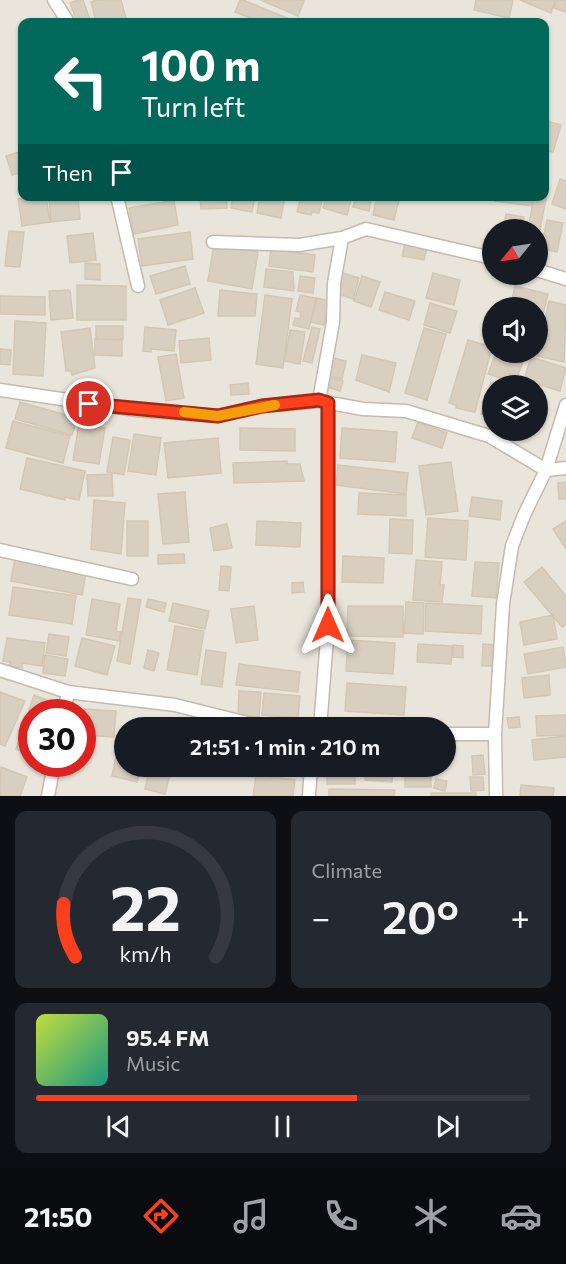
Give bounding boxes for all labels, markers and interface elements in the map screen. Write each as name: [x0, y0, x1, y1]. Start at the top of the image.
text: 100 m: [141, 38, 261, 90]
icon: left: [42, 42, 120, 120]
text: Turn left: [141, 90, 245, 123]
icon: arrive: [105, 156, 138, 189]
text: Then: [42, 159, 93, 186]
north arrow: [482, 219, 548, 285]
map controls: [482, 219, 548, 441]
button: sound: [482, 297, 548, 363]
button: layers: [482, 375, 548, 441]
pin: [63, 378, 114, 429]
icon: arrive: [72, 387, 105, 420]
position arrow: [296, 593, 360, 657]
speed limit sign: 30: [18, 699, 96, 777]
text: 21:51 · 1 min · 210 m: [190, 733, 380, 760]
text: Climate: [312, 858, 382, 882]
text: 22: [110, 868, 181, 944]
text: 20°: [382, 888, 459, 943]
text: −: [312, 896, 330, 937]
text: +: [511, 896, 530, 937]
text: km/h: [119, 940, 171, 966]
text: 95.4 FM: [126, 1024, 209, 1051]
text: Music: [126, 1051, 180, 1075]
icon: previous: [102, 1110, 135, 1143]
icon: pause: [266, 1110, 299, 1143]
icon: next: [431, 1110, 464, 1143]
icon: directions: [140, 1195, 182, 1237]
icon: music: [230, 1195, 272, 1237]
icon: phone: [320, 1195, 362, 1237]
icon: climate: [410, 1195, 452, 1237]
icon: car: [500, 1195, 542, 1237]
text: 21:50: [24, 1200, 92, 1233]

